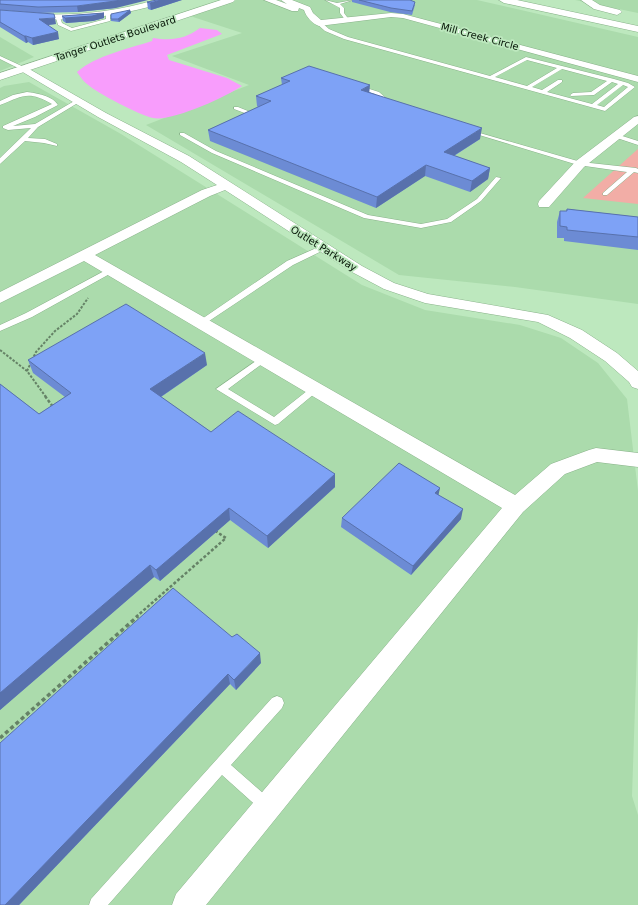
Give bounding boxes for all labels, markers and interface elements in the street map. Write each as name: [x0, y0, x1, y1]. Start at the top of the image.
street label: Tanger Outlets Boulevard: [52, 14, 177, 64]
street label: Mill Creek Circle: [440, 21, 520, 52]
street label: Outlet Parkway: [289, 224, 359, 273]

